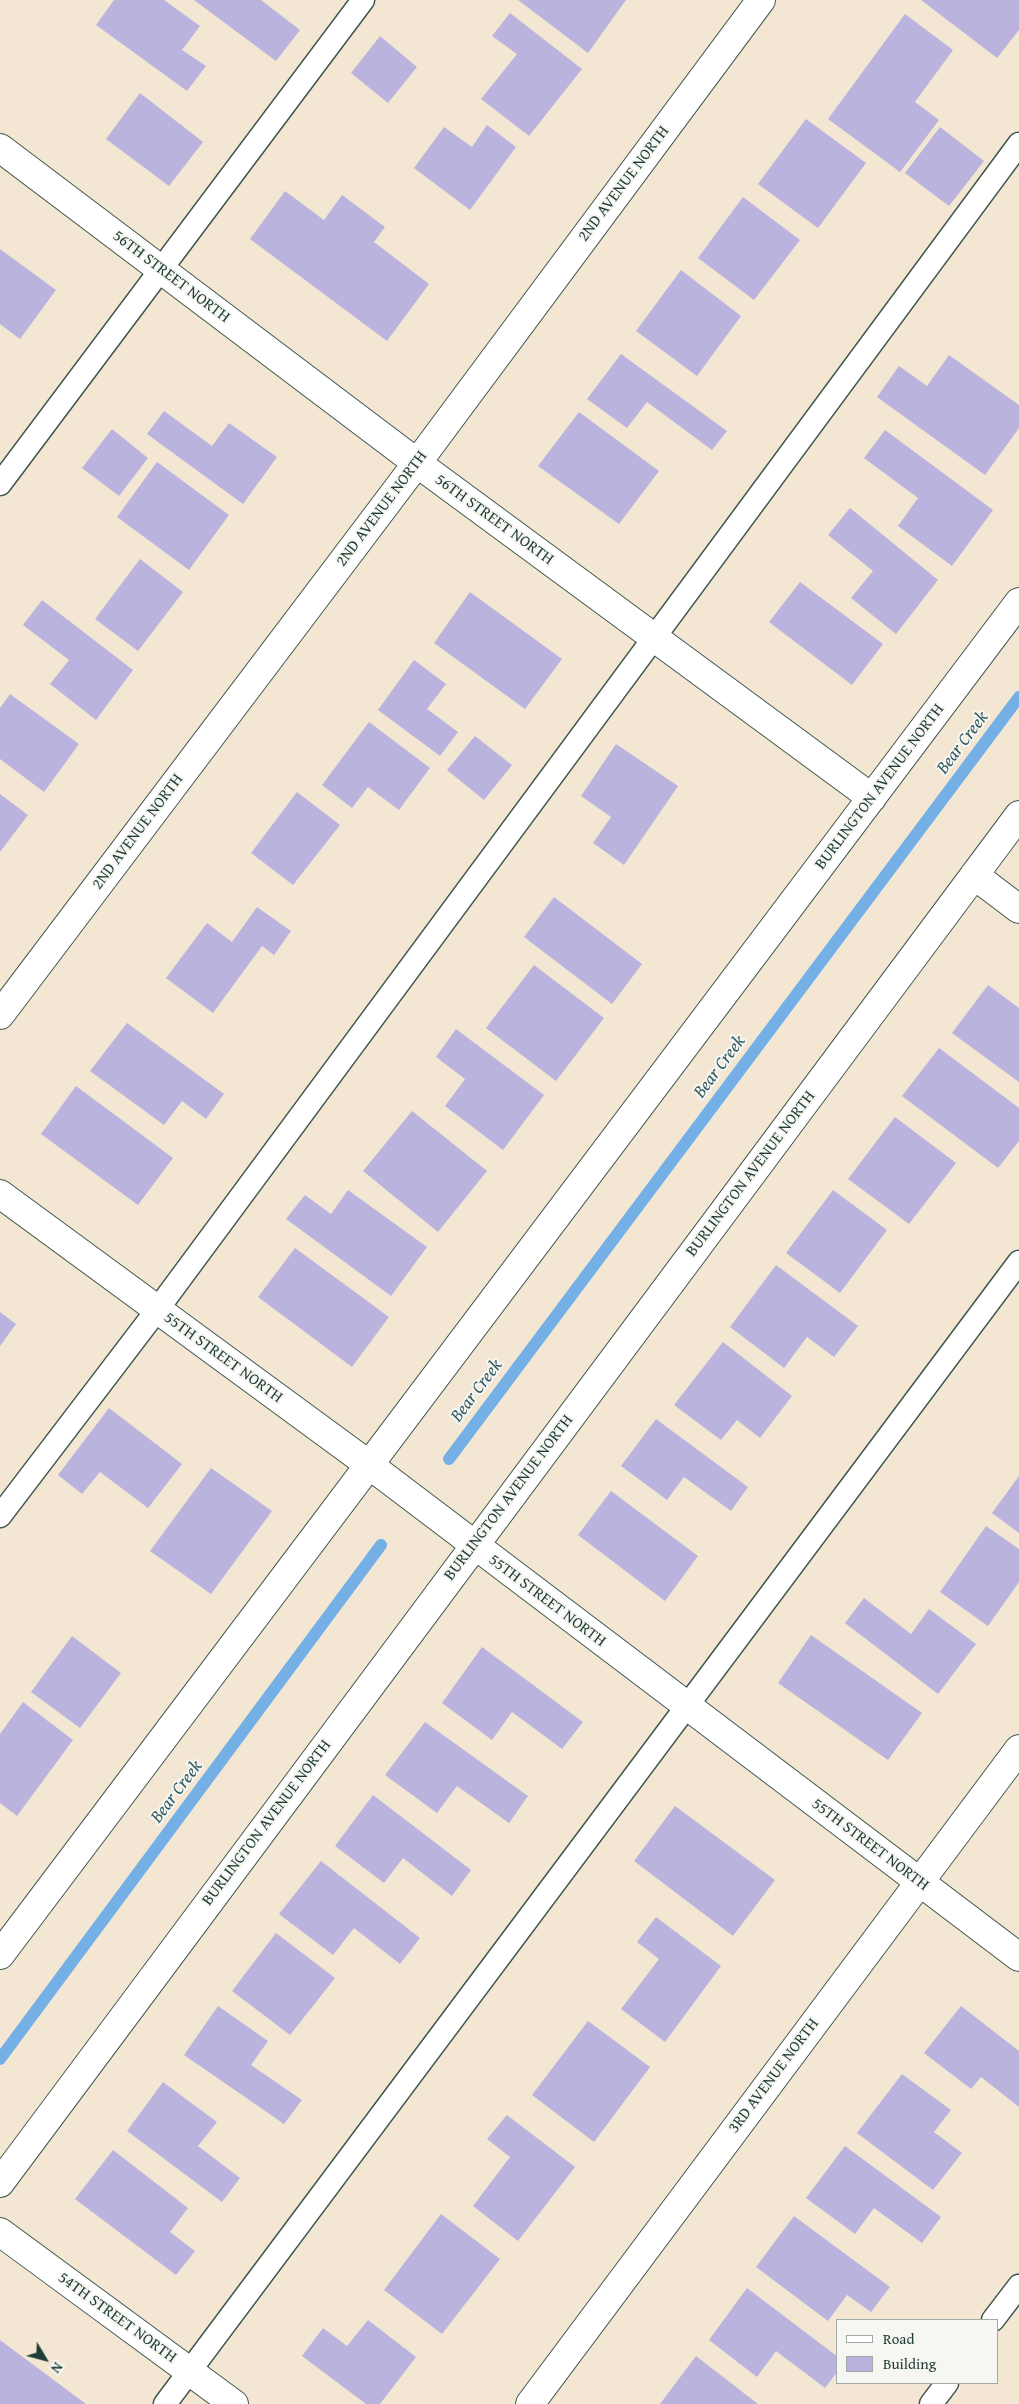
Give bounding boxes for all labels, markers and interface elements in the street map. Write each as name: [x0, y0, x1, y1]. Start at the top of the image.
street label: 2ND AVENUE NORTH: [574, 122, 674, 246]
street label: 56TH STREET NORTH: [109, 227, 233, 327]
street label: 2ND AVENUE NORTH: [332, 447, 432, 571]
street label: 56TH STREET NORTH: [431, 471, 557, 569]
street label: BURLINGTON AVENUE NORTH: [811, 700, 949, 874]
water label: Bear Creek: [932, 707, 994, 779]
street label: 2ND AVENUE NORTH: [88, 770, 188, 894]
water label: Bear Creek: [689, 1031, 751, 1103]
street label: BURLINGTON AVENUE NORTH: [682, 1087, 820, 1261]
street label: 55TH STREET NORTH: [160, 1309, 286, 1407]
water label: Bear Creek: [446, 1355, 508, 1427]
street label: BURLINGTON AVENUE NORTH: [440, 1411, 578, 1585]
street label: 55TH STREET NORTH: [485, 1551, 609, 1651]
street label: BURLINGTON AVENUE NORTH: [198, 1736, 336, 1910]
water label: Bear Creek: [146, 1756, 208, 1828]
street label: 55TH STREET NORTH: [808, 1795, 932, 1895]
street label: 3RD AVENUE NORTH: [725, 2015, 823, 2137]
street label: 54TH STREET NORTH: [54, 2269, 180, 2367]
legend: [836, 2319, 999, 2384]
text: Road: [883, 2328, 914, 2349]
north arrow: [20, 2334, 70, 2384]
text: Building: [883, 2353, 936, 2374]

